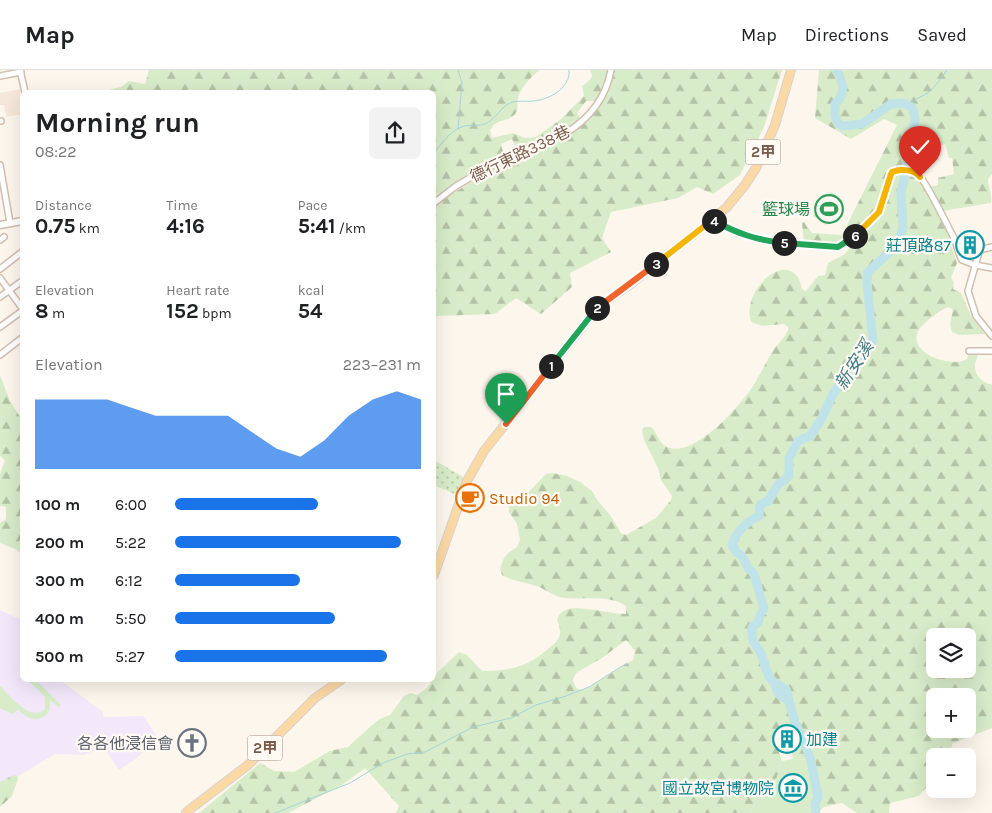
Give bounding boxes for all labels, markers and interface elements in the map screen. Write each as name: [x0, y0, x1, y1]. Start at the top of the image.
text: Map: [25, 21, 75, 49]
text: Map: [741, 24, 777, 46]
text: Directions: [805, 24, 889, 46]
text: Saved: [917, 24, 967, 46]
text: Morning run: [35, 106, 200, 139]
button: share: [369, 107, 421, 159]
street label: 德行東路338巷: [467, 122, 573, 186]
pin: [899, 126, 941, 177]
icon: check: [906, 133, 934, 161]
road number: 2甲: [746, 140, 780, 164]
text: 08:22: [35, 142, 77, 161]
sports icon: 籃球場: [814, 194, 844, 224]
text: Distance: [35, 197, 92, 214]
text: Time: [166, 197, 198, 214]
text: Pace: [298, 197, 328, 214]
place label: 籃球場: [762, 200, 810, 219]
pin: 4: [702, 208, 726, 234]
text: 4: [710, 213, 719, 230]
text: 0.75: [35, 214, 75, 238]
text: 4:16: [166, 214, 205, 238]
text: 5:41: [298, 214, 336, 238]
text: km: [75, 220, 100, 237]
text: /km: [336, 220, 366, 237]
pin: 6: [842, 224, 868, 248]
text: 6: [851, 228, 860, 245]
pin: 5: [772, 230, 796, 256]
building icon: 莊頂路87: [955, 230, 985, 260]
text: 5: [780, 235, 789, 252]
place label: 莊頂路87: [886, 236, 951, 255]
pin: 3: [644, 252, 668, 276]
text: 3: [652, 256, 661, 273]
text: Elevation: [35, 282, 94, 299]
text: Heart rate: [166, 282, 229, 299]
text: kcal: [298, 282, 324, 299]
pin: 2: [584, 296, 610, 320]
text: 8: [35, 299, 49, 323]
text: 152: [166, 299, 199, 323]
text: 54: [298, 299, 322, 323]
text: 2: [593, 300, 602, 317]
text: m: [49, 305, 65, 322]
text: bpm: [199, 305, 232, 322]
water label: 新安溪: [830, 334, 880, 394]
pin: 1: [538, 354, 564, 378]
text: Elevation: [35, 355, 103, 374]
text: 223–231 m: [343, 355, 421, 374]
text: 1: [549, 358, 554, 375]
pin: [485, 373, 527, 424]
icon: arrive: [492, 380, 520, 408]
cafe icon: Studio 94: [455, 483, 485, 513]
place label: Studio 94: [489, 489, 559, 508]
text: 100 m: [35, 495, 80, 514]
text: 6:00: [115, 495, 147, 514]
text: 200 m: [35, 533, 84, 552]
text: 5:22: [115, 533, 146, 552]
text: 300 m: [35, 571, 84, 590]
text: 6:12: [115, 571, 142, 590]
text: 400 m: [35, 609, 84, 628]
text: 5:50: [115, 609, 146, 628]
map controls: [926, 628, 976, 798]
button: layers: [926, 628, 976, 678]
text: 500 m: [35, 647, 84, 666]
text: 5:27: [115, 647, 145, 666]
button: +: [926, 688, 976, 738]
building icon: 加建: [772, 724, 802, 754]
church icon: 各各他浸信會: [177, 728, 207, 758]
place label: 加建: [806, 730, 838, 749]
place label: 各各他浸信會: [77, 734, 173, 753]
road number: 2甲: [248, 736, 282, 760]
button: −: [926, 748, 976, 798]
museum icon: 國立故宮博物院: [778, 773, 808, 803]
place label: 國立故宮博物院: [662, 779, 774, 798]

